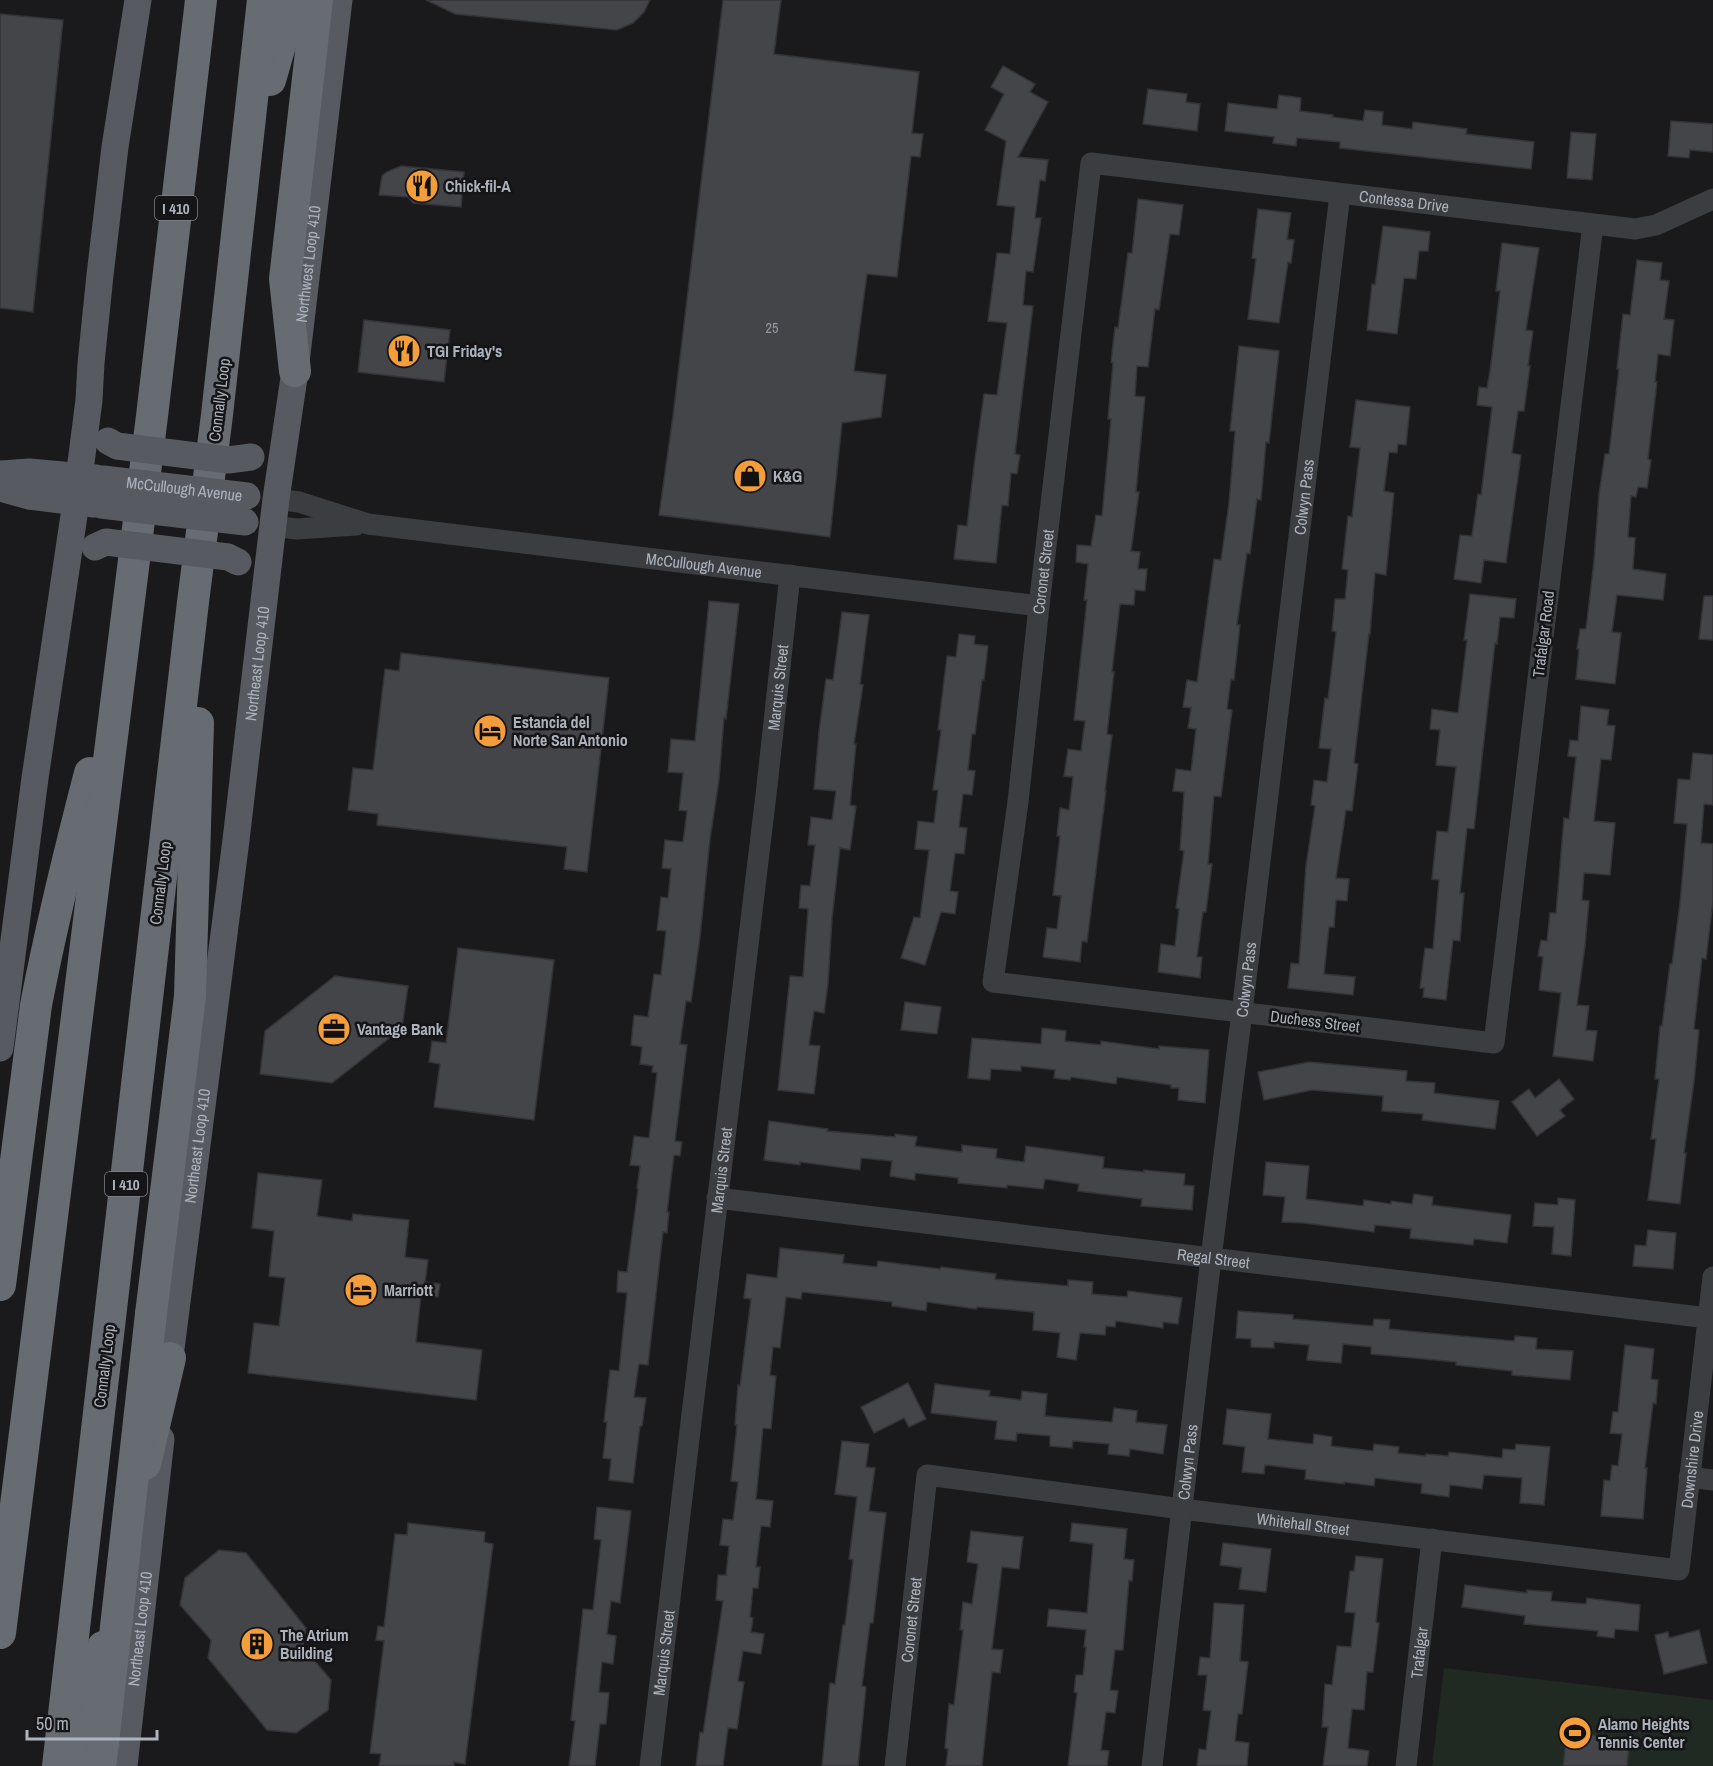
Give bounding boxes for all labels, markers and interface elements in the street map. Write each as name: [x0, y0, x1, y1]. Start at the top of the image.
restaurant icon: Chick-fil-A: [404, 168, 440, 204]
place label: Chick-fil-A: [445, 175, 511, 197]
street label: Contessa Drive: [1358, 185, 1450, 217]
road number: I 410: [155, 196, 197, 220]
street label: Northwest Loop 410: [290, 204, 326, 324]
house number: 25: [766, 319, 778, 337]
restaurant icon: TGI Friday's: [386, 333, 422, 369]
place label: TGI Friday's: [427, 340, 502, 362]
street label: Connally Loop: [203, 357, 235, 443]
shop icon: K&G: [732, 458, 768, 494]
street label: Colwyn Pass: [1288, 458, 1319, 536]
place label: K&G: [773, 465, 802, 487]
street label: McCullough Avenue: [125, 471, 244, 506]
street label: Coronet Street: [1027, 528, 1059, 615]
street label: McCullough Avenue: [645, 547, 763, 583]
street label: Trafalgar Road: [1527, 589, 1559, 679]
street label: Northeast Loop 410: [239, 605, 274, 722]
street label: Marquis Street: [762, 643, 793, 732]
place label: Estancia del Norte San Antonio: [513, 711, 628, 751]
hotel icon: Estancia del Norte San Antonio: [472, 713, 508, 749]
street label: Connally Loop: [144, 840, 176, 926]
street label: Colwyn Pass: [1230, 941, 1261, 1019]
street label: Duchess Street: [1269, 1005, 1361, 1037]
office icon: Vantage Bank: [316, 1011, 352, 1047]
place label: Vantage Bank: [357, 1018, 444, 1040]
street label: Northeast Loop 410: [179, 1087, 215, 1204]
street label: Marquis Street: [705, 1126, 737, 1214]
road number: I 410: [105, 1172, 147, 1196]
street label: Regal Street: [1176, 1243, 1251, 1273]
hotel icon: Marriott: [343, 1272, 379, 1308]
place label: Marriott: [384, 1279, 433, 1301]
street label: Connally Loop: [88, 1323, 120, 1409]
street label: Downshire Drive: [1675, 1410, 1708, 1509]
street label: Colwyn Pass: [1172, 1423, 1203, 1501]
street label: Whitehall Street: [1255, 1507, 1351, 1541]
street label: Northeast Loop 410: [122, 1570, 157, 1687]
street label: Coronet Street: [895, 1576, 927, 1664]
street label: Marquis Street: [647, 1608, 680, 1697]
place label: The Atrium Building: [280, 1624, 349, 1664]
street label: Trafalgar: [1405, 1625, 1433, 1680]
building icon: The Atrium Building: [239, 1626, 275, 1662]
scale bar: [27, 1703, 158, 1741]
text: 50 m: [36, 1711, 69, 1736]
place label: Alamo Heights Tennis Center: [1598, 1713, 1690, 1753]
sports icon: Alamo Heights Tennis Center: [1557, 1715, 1593, 1751]

